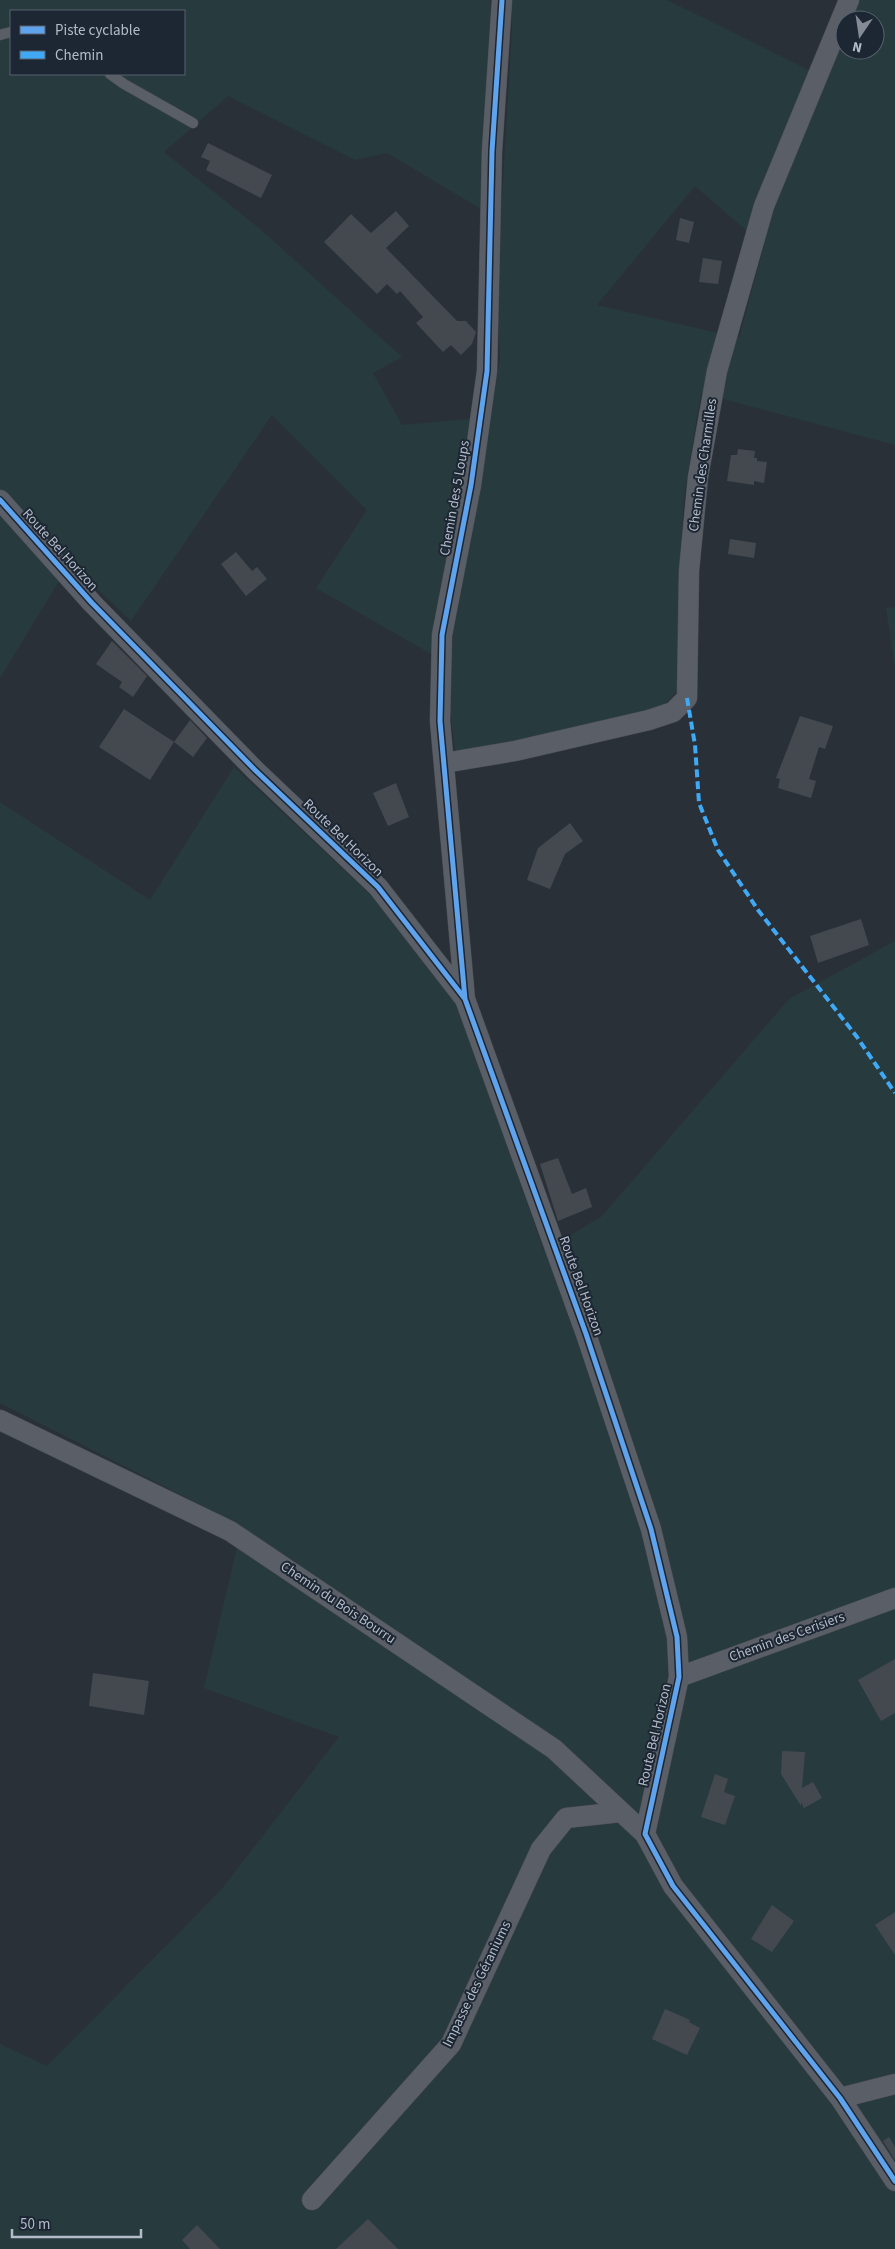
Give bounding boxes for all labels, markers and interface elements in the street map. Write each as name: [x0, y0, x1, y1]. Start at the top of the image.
legend: [10, 10, 185, 75]
north arrow: [835, 10, 885, 60]
text: Piste cyclable: [55, 20, 140, 41]
text: N: [851, 36, 864, 57]
text: Chemin: [55, 45, 104, 66]
street label: Chemin des Charmilles: [684, 397, 722, 533]
street label: Chemin des 5 Loups: [435, 439, 475, 557]
street label: Route Bel Horizon: [17, 504, 103, 596]
street label: Route Bel Horizon: [298, 794, 388, 882]
street label: Route Bel Horizon: [554, 1233, 608, 1339]
street label: Chemin du Bois Bourru: [276, 1557, 400, 1649]
street label: Chemin des Cerisiers: [726, 1607, 848, 1667]
street label: Route Bel Horizon: [633, 1682, 677, 1788]
street label: Impasse des Géraniums: [438, 1917, 516, 2050]
scale bar: [12, 2206, 141, 2238]
text: 50 m: [20, 2214, 50, 2235]

